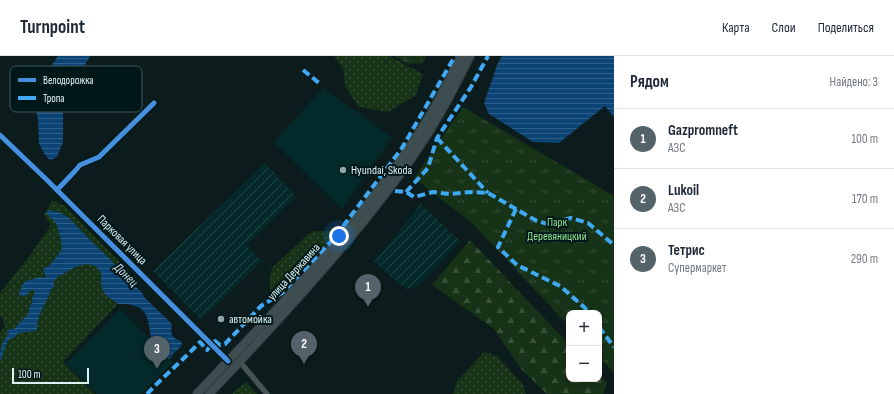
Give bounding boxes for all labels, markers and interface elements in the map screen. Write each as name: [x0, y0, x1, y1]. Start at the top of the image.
text: Turnpoint: [20, 16, 85, 39]
text: Карта: [722, 19, 750, 36]
text: Слои: [772, 19, 796, 36]
text: Поделиться: [818, 19, 874, 36]
legend: [10, 66, 142, 112]
text: Рядом: [630, 72, 669, 92]
text: Велодорожка: [43, 74, 94, 87]
text: Найдено: 3: [830, 74, 878, 90]
text: Тропа: [43, 92, 65, 105]
text: Gazpromneft: [668, 121, 738, 140]
text: 1: [640, 131, 646, 147]
text: 100 m: [851, 131, 878, 147]
text: АЗС: [668, 140, 686, 156]
place label: Hyundai, Skoda: [351, 163, 412, 178]
marker: Hyundai, Skoda: [338, 165, 348, 175]
text: Lukoil: [668, 181, 699, 200]
text: 2: [640, 191, 646, 207]
text: 170 m: [852, 191, 878, 207]
text: АЗС: [668, 200, 686, 216]
street label: Парковая улица: [94, 212, 150, 268]
park label: Парк Деревяницкий: [527, 215, 587, 244]
your location: [329, 226, 349, 246]
street label: улица Державина: [264, 240, 324, 304]
text: Тетрис: [668, 241, 705, 260]
text: 3: [640, 251, 646, 267]
text: 290 m: [851, 251, 878, 267]
water label: Донец: [110, 259, 142, 291]
text: Супермаркет: [668, 260, 726, 276]
pin: 1: [355, 274, 381, 307]
map controls: [566, 310, 602, 382]
button: +: [566, 310, 602, 346]
place label: автомойка: [229, 312, 272, 327]
marker: автомойка: [216, 314, 226, 324]
pin: 2: [291, 331, 317, 364]
pin: 3: [144, 336, 170, 369]
button: −: [566, 346, 602, 382]
scale bar: [12, 366, 89, 385]
text: 100 m: [18, 368, 40, 381]

